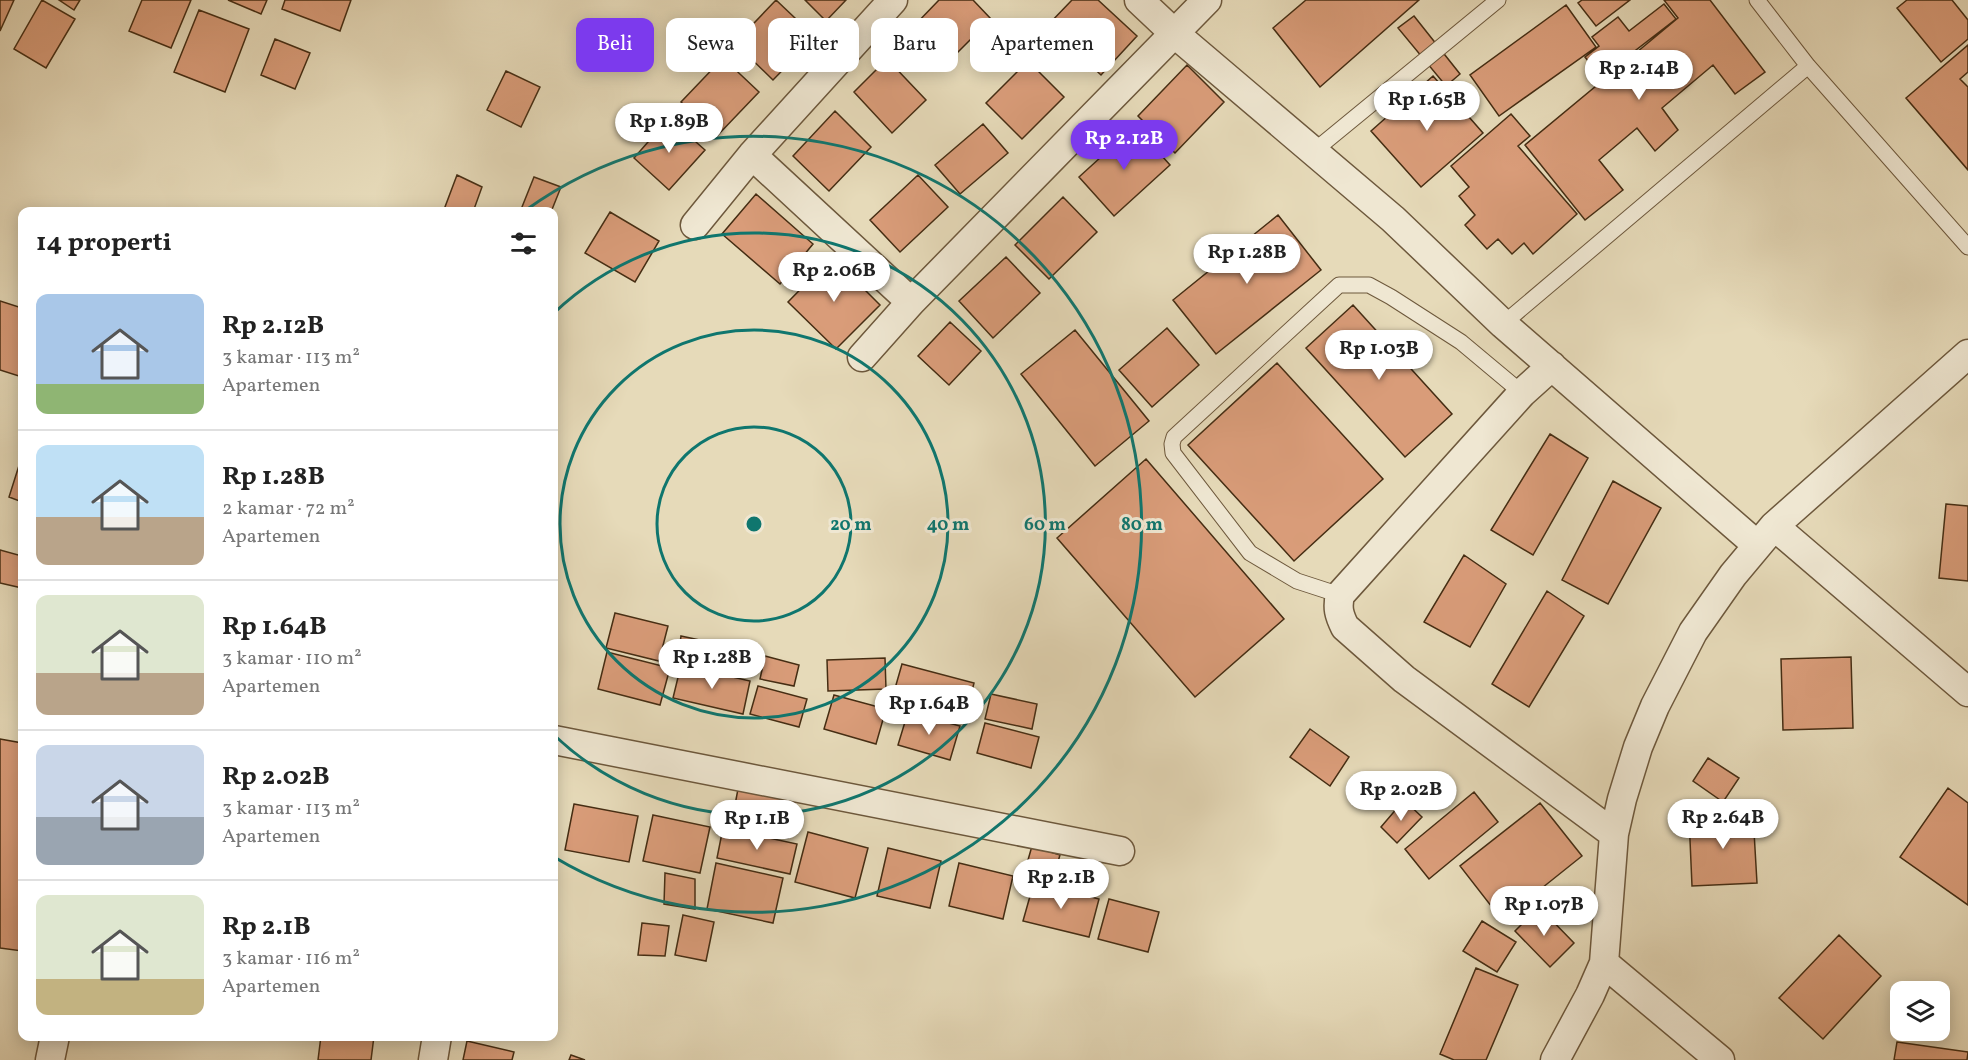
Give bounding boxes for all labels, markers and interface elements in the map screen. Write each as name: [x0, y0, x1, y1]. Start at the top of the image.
chip: Beli: [576, 18, 654, 72]
chip: Sewa: [666, 18, 756, 72]
chip: Filter: [768, 18, 859, 72]
chip: Baru: [871, 18, 958, 72]
chip: Apartemen: [970, 18, 1115, 72]
pin: Rp 2.14B: [1577, 50, 1701, 101]
text: Rp 2.14B: [1599, 55, 1679, 83]
pin: Rp 1.65B: [1365, 81, 1489, 132]
text: Rp 1.65B: [1388, 86, 1466, 114]
pin: Rp 1.89B: [607, 103, 731, 154]
text: Rp 1.89B: [629, 108, 709, 136]
pin: Rp 2.12B: [1062, 120, 1186, 171]
text: Rp 2.12B: [1085, 125, 1163, 153]
text: 14 properti: [36, 225, 172, 261]
icon: filters: [507, 227, 540, 260]
pin: Rp 1.28B: [1185, 234, 1309, 285]
text: Rp 1.28B: [1207, 239, 1287, 267]
pin: Rp 2.06B: [772, 252, 896, 303]
text: Rp 2.06B: [792, 257, 876, 285]
text: Rp 2.12B: [222, 308, 324, 344]
icon: home: [84, 318, 156, 390]
pin: Rp 1.03B: [1317, 330, 1441, 381]
text: Rp 1.03B: [1339, 335, 1419, 363]
text: 3 kamar · 113 m²: [222, 344, 360, 372]
text: Apartemen: [222, 372, 321, 400]
text: Rp 1.28B: [222, 459, 325, 495]
icon: home: [84, 469, 156, 541]
text: 2 kamar · 72 m²: [222, 495, 355, 523]
text: 20 m: [830, 513, 872, 538]
text: 40 m: [927, 513, 969, 538]
text: 60 m: [1024, 513, 1066, 538]
text: 80 m: [1121, 513, 1163, 538]
centre of rings: [744, 514, 764, 534]
text: Apartemen: [222, 523, 321, 551]
text: Rp 1.64B: [222, 609, 327, 645]
icon: home: [84, 619, 156, 691]
pin: Rp 1.28B: [650, 639, 774, 690]
text: Rp 1.28B: [672, 644, 752, 672]
text: 3 kamar · 110 m²: [222, 645, 362, 673]
text: Apartemen: [222, 673, 321, 701]
pin: Rp 1.64B: [867, 685, 991, 736]
text: Rp 1.64B: [889, 690, 969, 718]
text: Rp 2.02B: [222, 759, 330, 795]
icon: home: [84, 769, 156, 841]
pin: Rp 2.02B: [1339, 771, 1463, 822]
text: Rp 2.02B: [1360, 776, 1442, 804]
text: 3 kamar · 113 m²: [222, 795, 360, 823]
pin: Rp 2.64B: [1661, 799, 1785, 850]
pin: Rp 1.1B: [702, 800, 812, 851]
text: Rp 2.64B: [1682, 804, 1764, 832]
text: Rp 1.1B: [724, 805, 790, 833]
text: Apartemen: [222, 823, 321, 851]
pin: Rp 2.1B: [1006, 859, 1116, 910]
text: Rp 2.1B: [1027, 864, 1095, 892]
pin: Rp 1.07B: [1482, 886, 1606, 937]
text: Rp 1.07B: [1504, 891, 1584, 919]
text: Rp 2.1B: [222, 909, 311, 945]
icon: home: [84, 919, 156, 991]
text: 3 kamar · 116 m²: [222, 945, 360, 973]
text: Apartemen: [222, 973, 321, 1001]
map controls: [1890, 981, 1950, 1041]
button: layers: [1890, 981, 1950, 1041]

